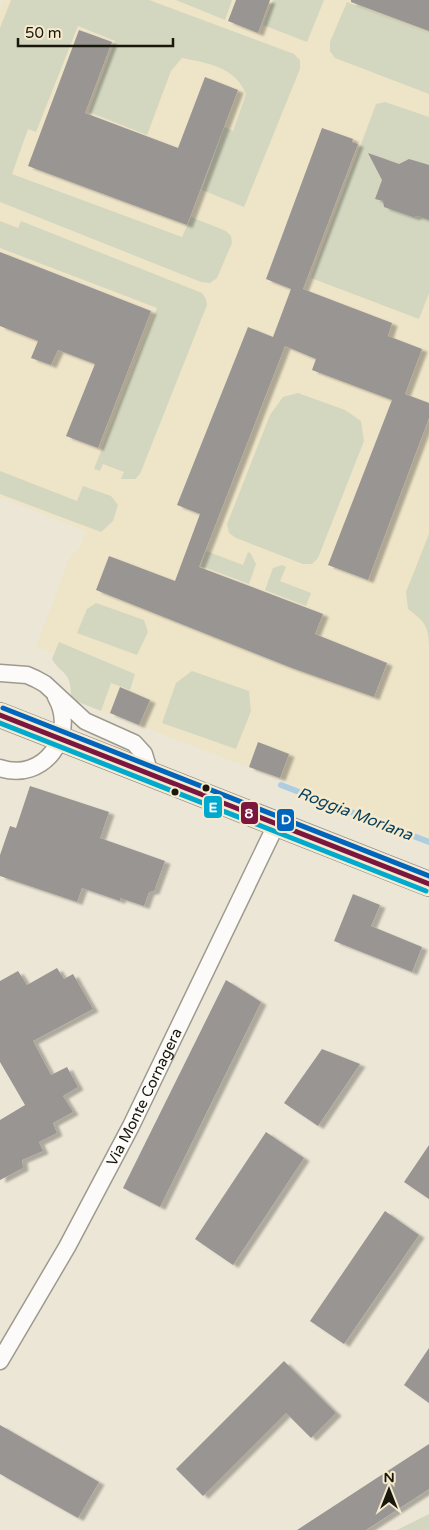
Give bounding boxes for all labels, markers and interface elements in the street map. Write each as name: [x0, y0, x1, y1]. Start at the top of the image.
scale bar: [18, 15, 172, 47]
text: 50 m: [25, 24, 62, 42]
unlabelled marker: [201, 783, 211, 793]
water label: Roggia Morlana: [295, 783, 416, 845]
unlabelled marker: [170, 787, 180, 797]
line badge: E: [203, 795, 223, 819]
text: E: [209, 799, 218, 816]
line badge: 8: [240, 801, 259, 825]
text: 8: [245, 805, 254, 822]
line badge: D: [276, 808, 295, 832]
text: D: [281, 811, 292, 828]
street label: Via Monte Cornagera: [103, 1025, 186, 1169]
north arrow: [364, 1465, 414, 1515]
text: N: [383, 1469, 395, 1486]

